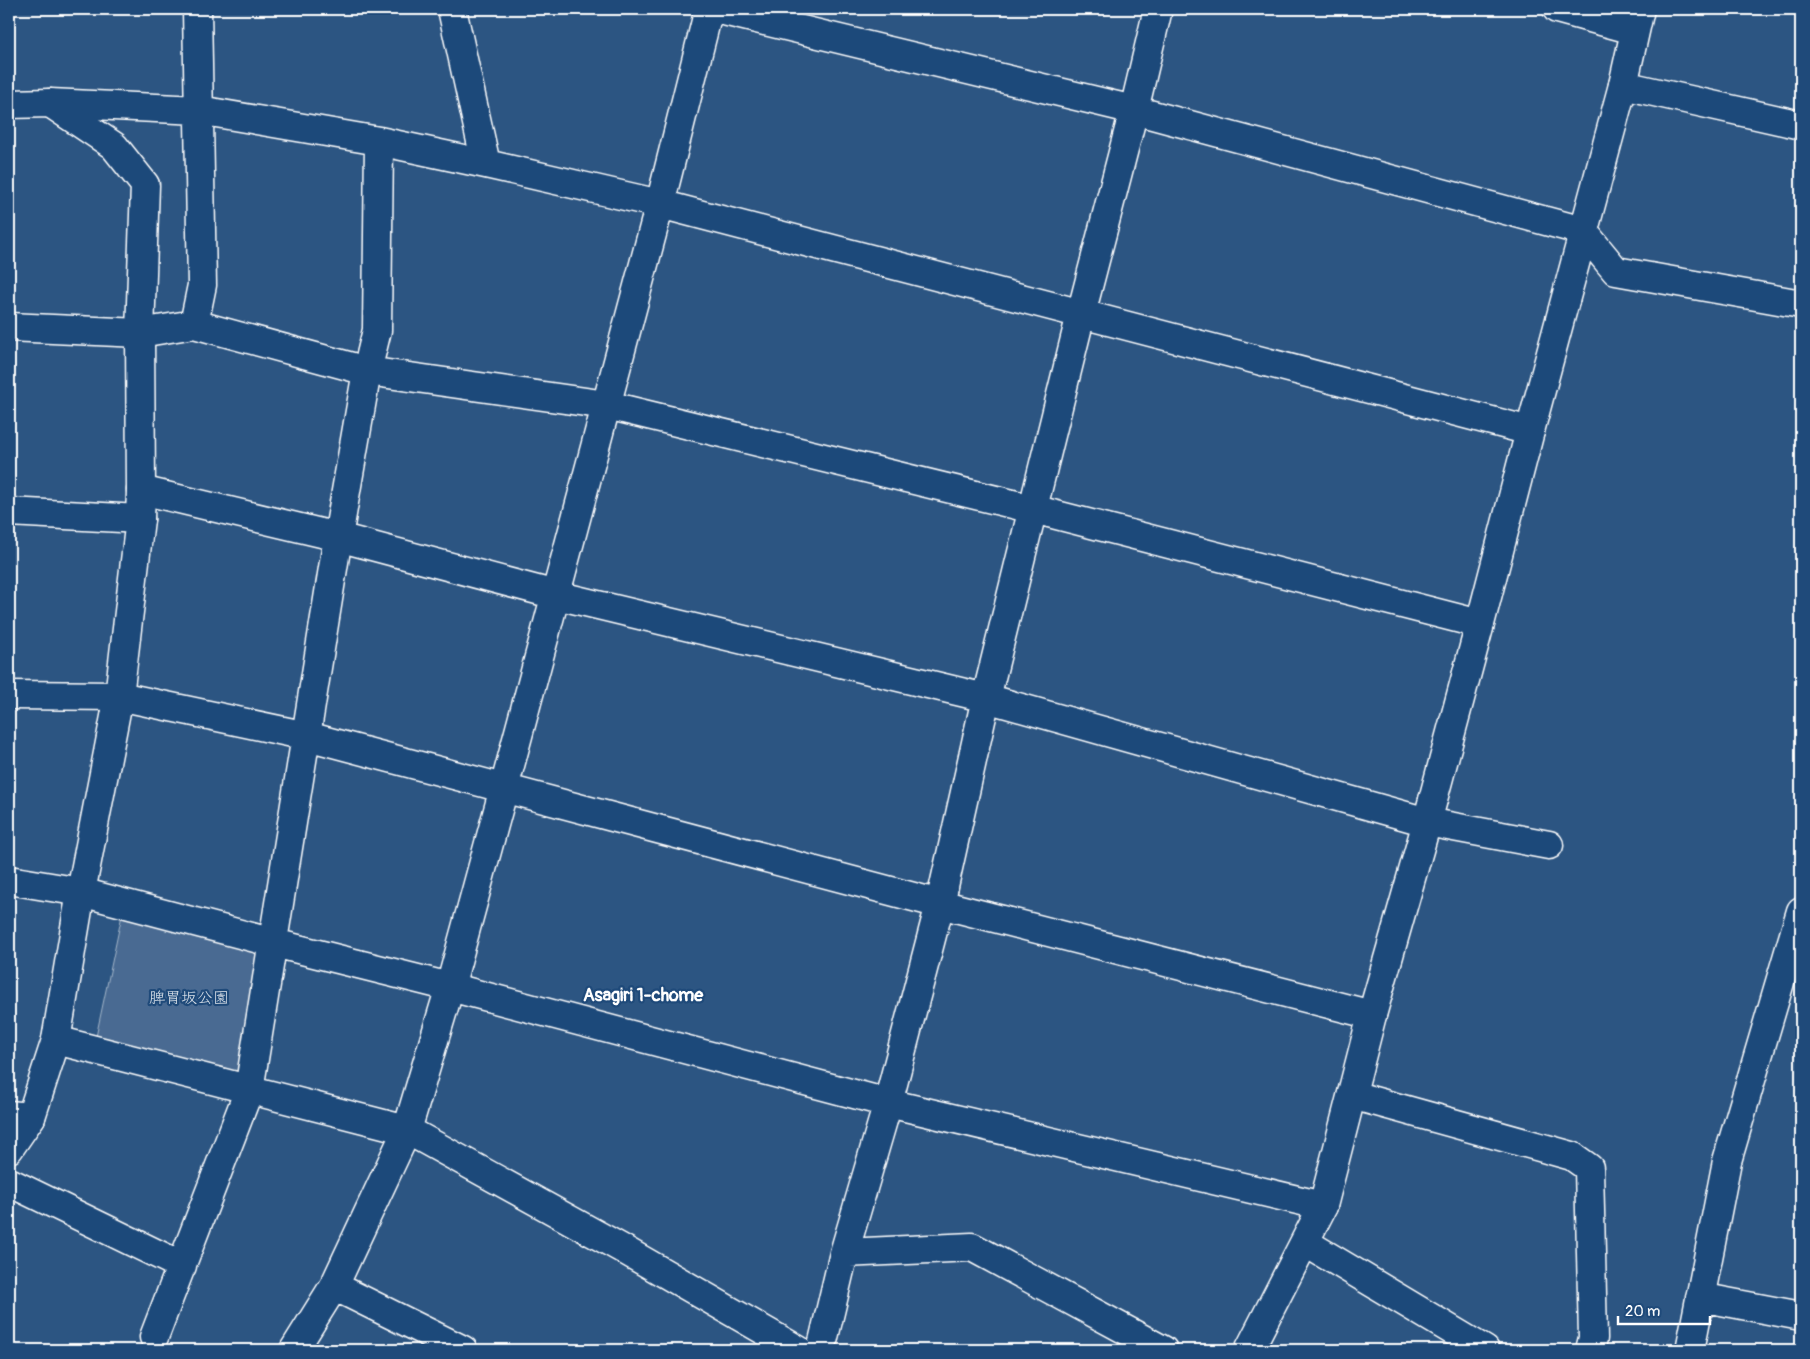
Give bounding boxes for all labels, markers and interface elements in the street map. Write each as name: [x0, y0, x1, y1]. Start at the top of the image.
district label: Asagiri 1-chome: [583, 984, 704, 1007]
park label: 脾胃坂公園: [149, 988, 229, 1008]
scale bar: [1618, 1294, 1710, 1326]
text: 20 m: [1625, 1302, 1660, 1321]

